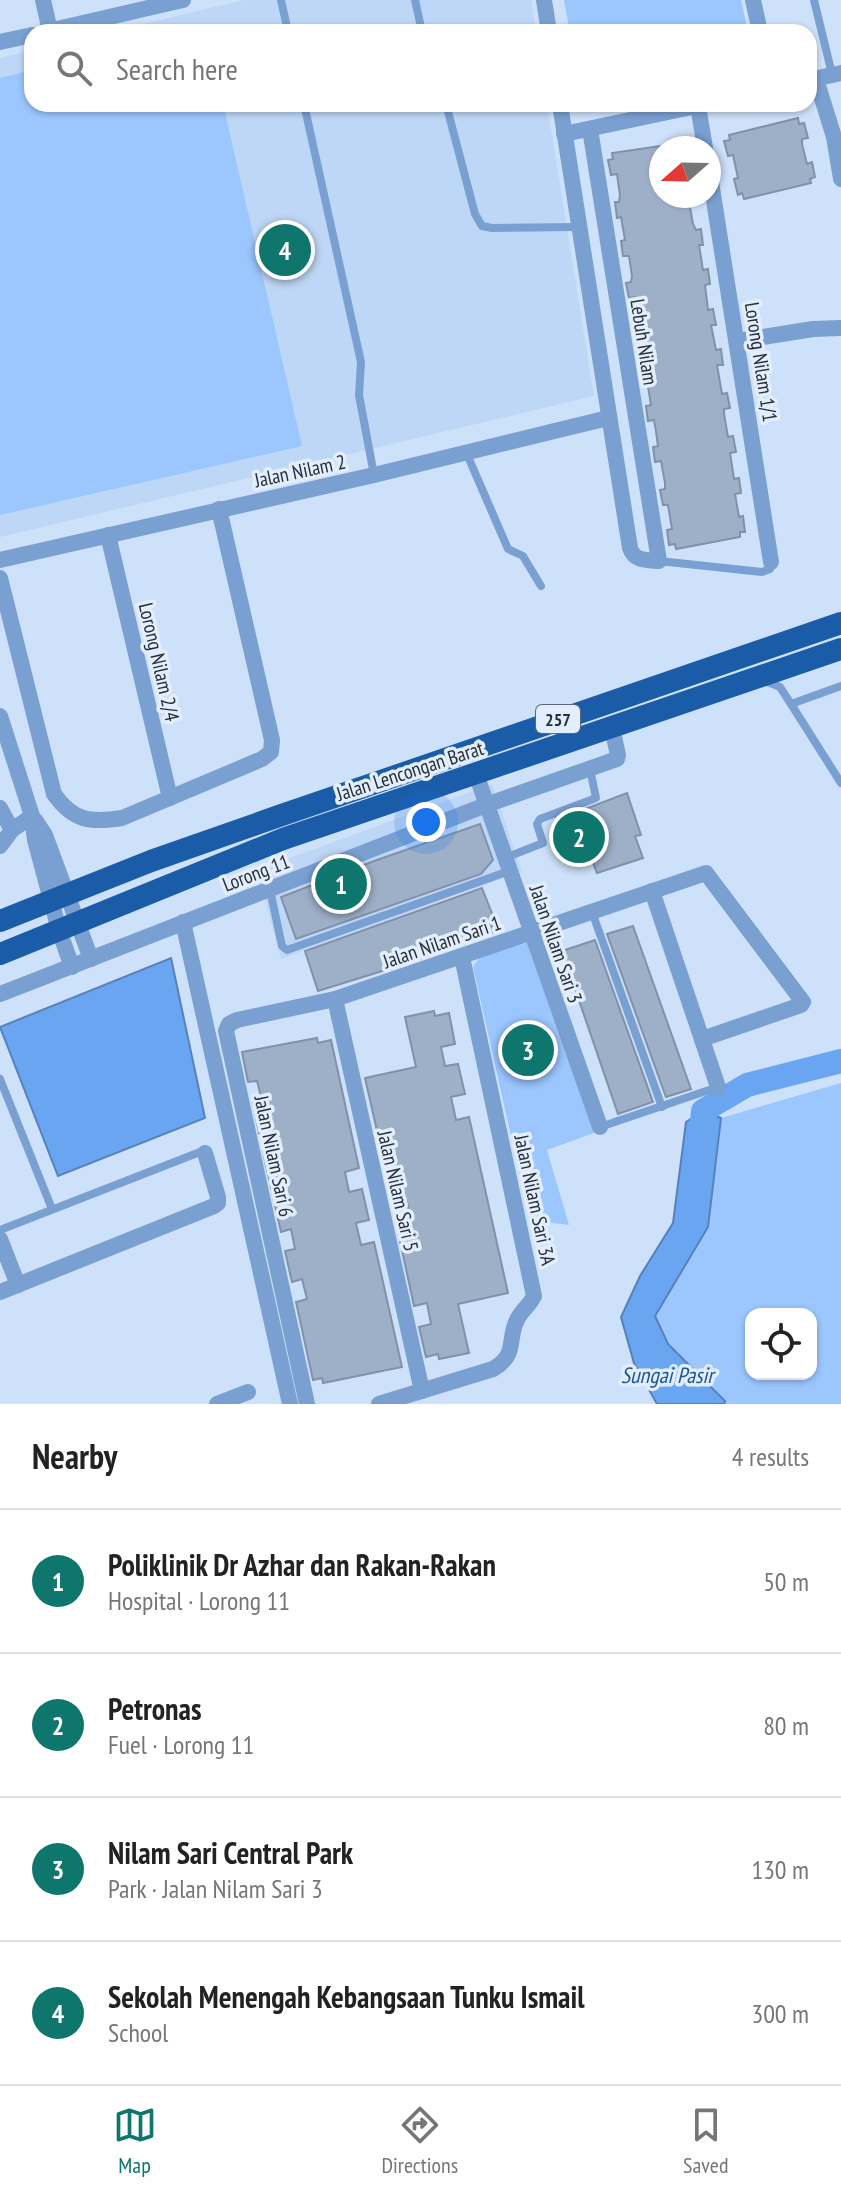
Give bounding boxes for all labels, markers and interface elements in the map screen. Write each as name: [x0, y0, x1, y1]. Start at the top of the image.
search box: [24, 24, 817, 112]
icon: search: [52, 46, 96, 90]
text: Search here: [116, 49, 238, 88]
north arrow: [649, 136, 721, 208]
pin: 4: [259, 220, 311, 280]
street label: Lebuh Nilam: [624, 297, 664, 387]
street label: Lorong Nilam 1/1: [739, 300, 783, 424]
street label: Jalan Nilam 2: [251, 449, 348, 494]
street label: Lorong Nilam 2/4: [133, 600, 185, 724]
road number: 257: [536, 705, 580, 733]
street label: Jalan Lencongan Barat: [332, 735, 487, 807]
your location: [406, 802, 446, 842]
pin: 2: [553, 807, 605, 867]
street label: Lorong 11: [219, 848, 293, 898]
pin: 1: [315, 854, 367, 914]
street label: Jalan Nilam Sari 3: [523, 881, 588, 1006]
street label: Jalan Nilam Sari 1: [379, 910, 504, 975]
pin: 3: [502, 1020, 554, 1080]
street label: Jalan Nilam Sari 6: [248, 1092, 300, 1219]
street label: Jalan Nilam Sari 5: [371, 1127, 425, 1254]
street label: Jalan Nilam Sari 3A: [508, 1131, 562, 1268]
map controls: [745, 1308, 817, 1380]
button: locate: [745, 1308, 817, 1380]
water label: Sungai Pasir: [621, 1361, 716, 1389]
text: Nearby: [32, 1434, 117, 1478]
text: 4 results: [732, 1440, 809, 1473]
text: Poliklinik Dr Azhar dan Rakan-Rakan: [108, 1545, 496, 1584]
text: 1: [52, 1565, 64, 1598]
text: 50 m: [763, 1565, 809, 1598]
text: Hospital · Lorong 11: [108, 1584, 290, 1617]
text: Petronas: [108, 1689, 201, 1728]
text: 2: [52, 1709, 64, 1742]
text: 80 m: [763, 1709, 809, 1742]
text: Fuel · Lorong 11: [108, 1728, 254, 1761]
text: Nilam Sari Central Park: [108, 1833, 353, 1872]
text: 3: [52, 1853, 64, 1886]
text: 130 m: [751, 1853, 809, 1886]
text: Park · Jalan Nilam Sari 3: [108, 1872, 323, 1905]
text: Sekolah Menengah Kebangsaan Tunku Ismail: [108, 1977, 585, 2016]
text: 4: [52, 1997, 64, 2030]
text: 300 m: [751, 1997, 809, 2030]
text: School: [108, 2016, 168, 2049]
tab: Map: [113, 2103, 157, 2179]
tab: Directions: [382, 2103, 458, 2179]
tab: Saved: [683, 2103, 728, 2179]

